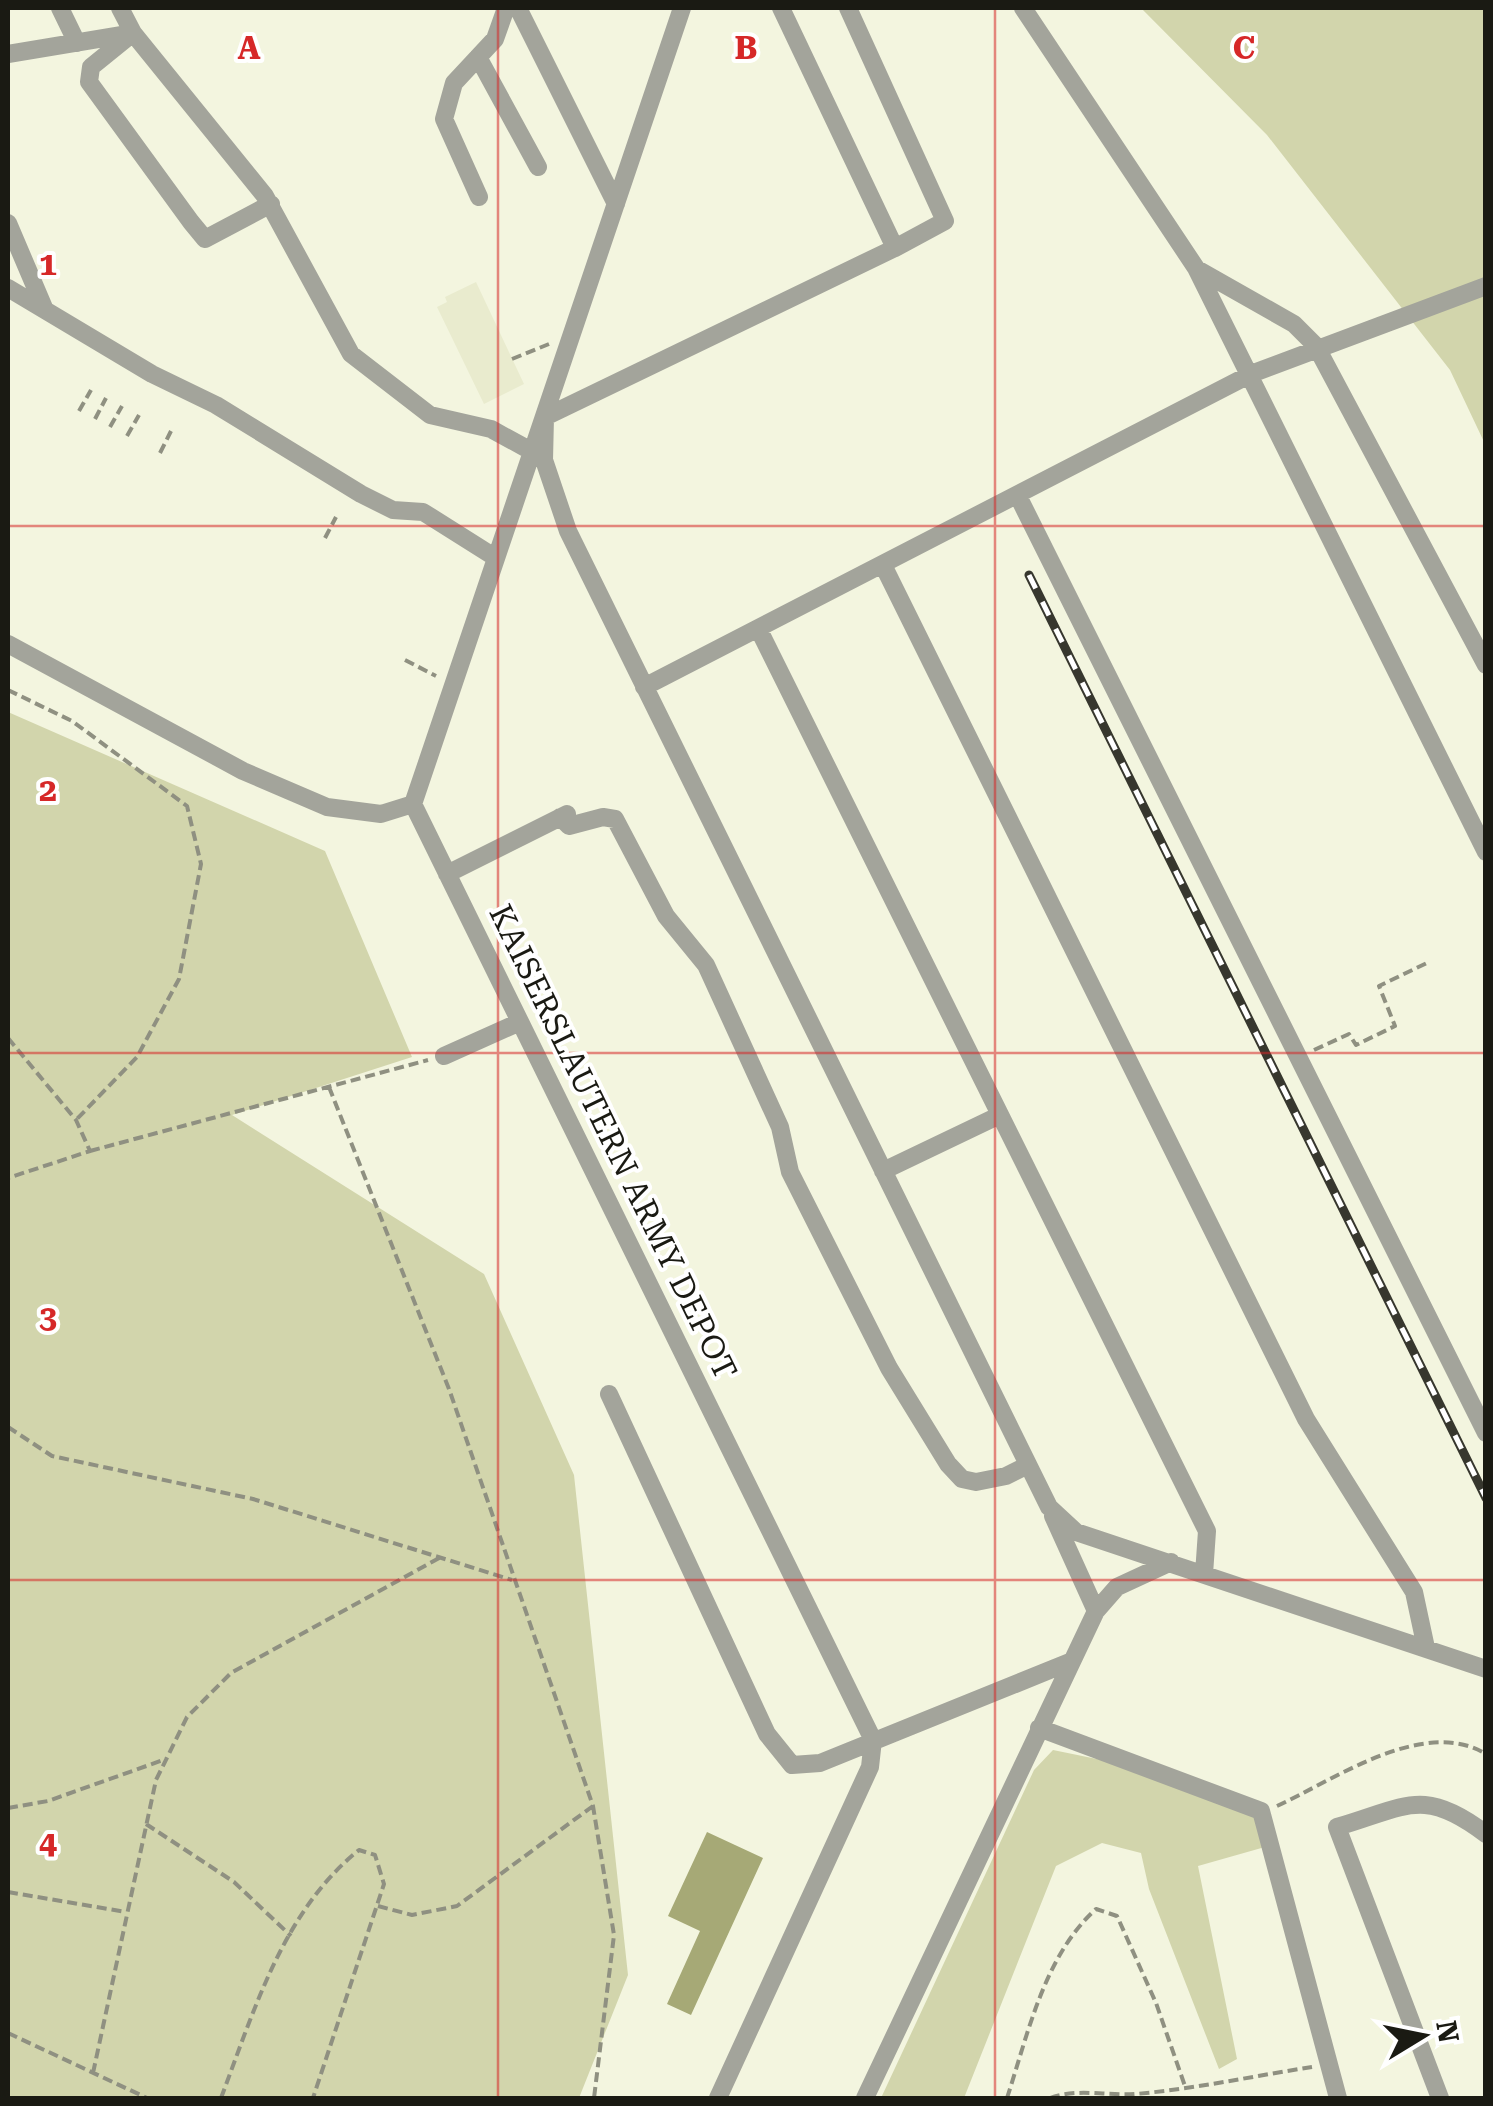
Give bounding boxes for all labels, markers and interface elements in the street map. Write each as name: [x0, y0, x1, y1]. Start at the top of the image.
text: A: [237, 29, 261, 67]
text: B: [734, 29, 758, 67]
text: C: [1233, 29, 1255, 67]
text: 1: [39, 245, 57, 283]
text: 2: [39, 771, 57, 809]
street label: KAISERSLAUTERN ARMY DEPOT: [481, 898, 745, 1386]
text: 3: [39, 1298, 57, 1336]
text: 4: [39, 1824, 57, 1862]
north arrow: [1373, 1986, 1473, 2086]
text: N: [1429, 2018, 1465, 2045]

